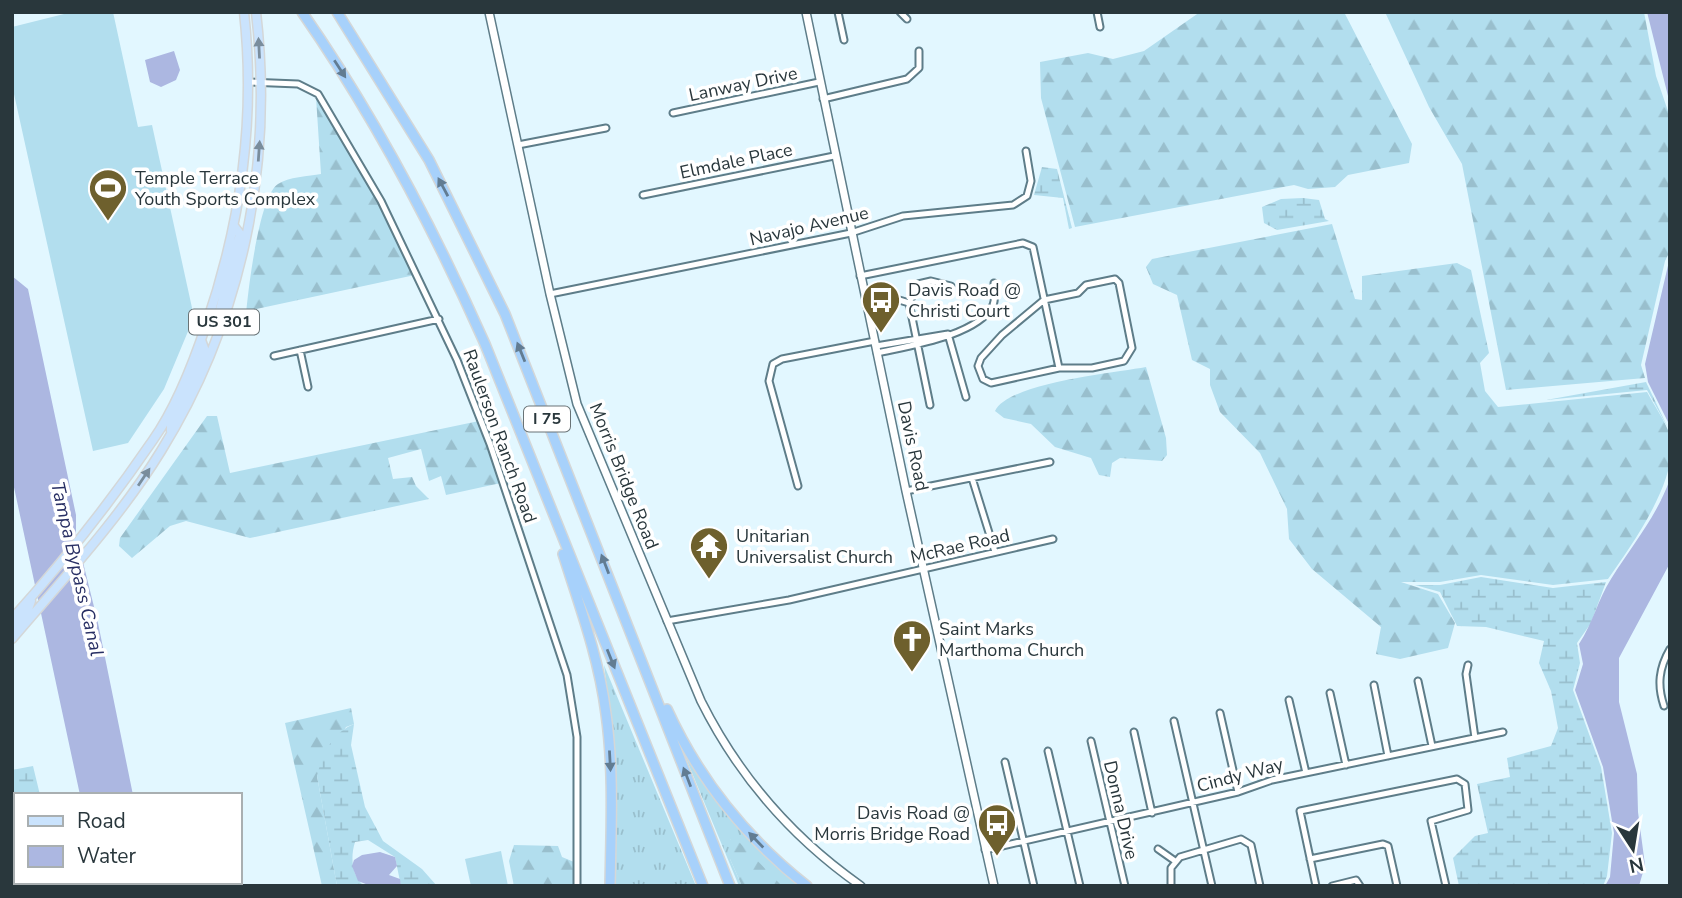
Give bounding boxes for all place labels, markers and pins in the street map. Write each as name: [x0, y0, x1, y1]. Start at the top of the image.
place label: Temple Terrace Youth Sports Complex: [134, 166, 316, 211]
sports icon: Temple Terrace Youth Sports Complex: [87, 167, 129, 222]
place label: Davis Road @ Christi Court: [908, 278, 1021, 323]
bus stop icon: Davis Road @ Christi Court: [860, 279, 902, 334]
place label: Unitarian Universalist Church: [736, 524, 893, 569]
temple icon: Unitarian Universalist Church: [688, 525, 730, 580]
place label: Saint Marks Marthoma Church: [939, 617, 1084, 662]
church icon: Saint Marks Marthoma Church: [891, 618, 933, 673]
place label: Davis Road @ Morris Bridge Road: [814, 801, 970, 846]
bus stop icon: Davis Road @ Morris Bridge Road: [976, 802, 1018, 857]

